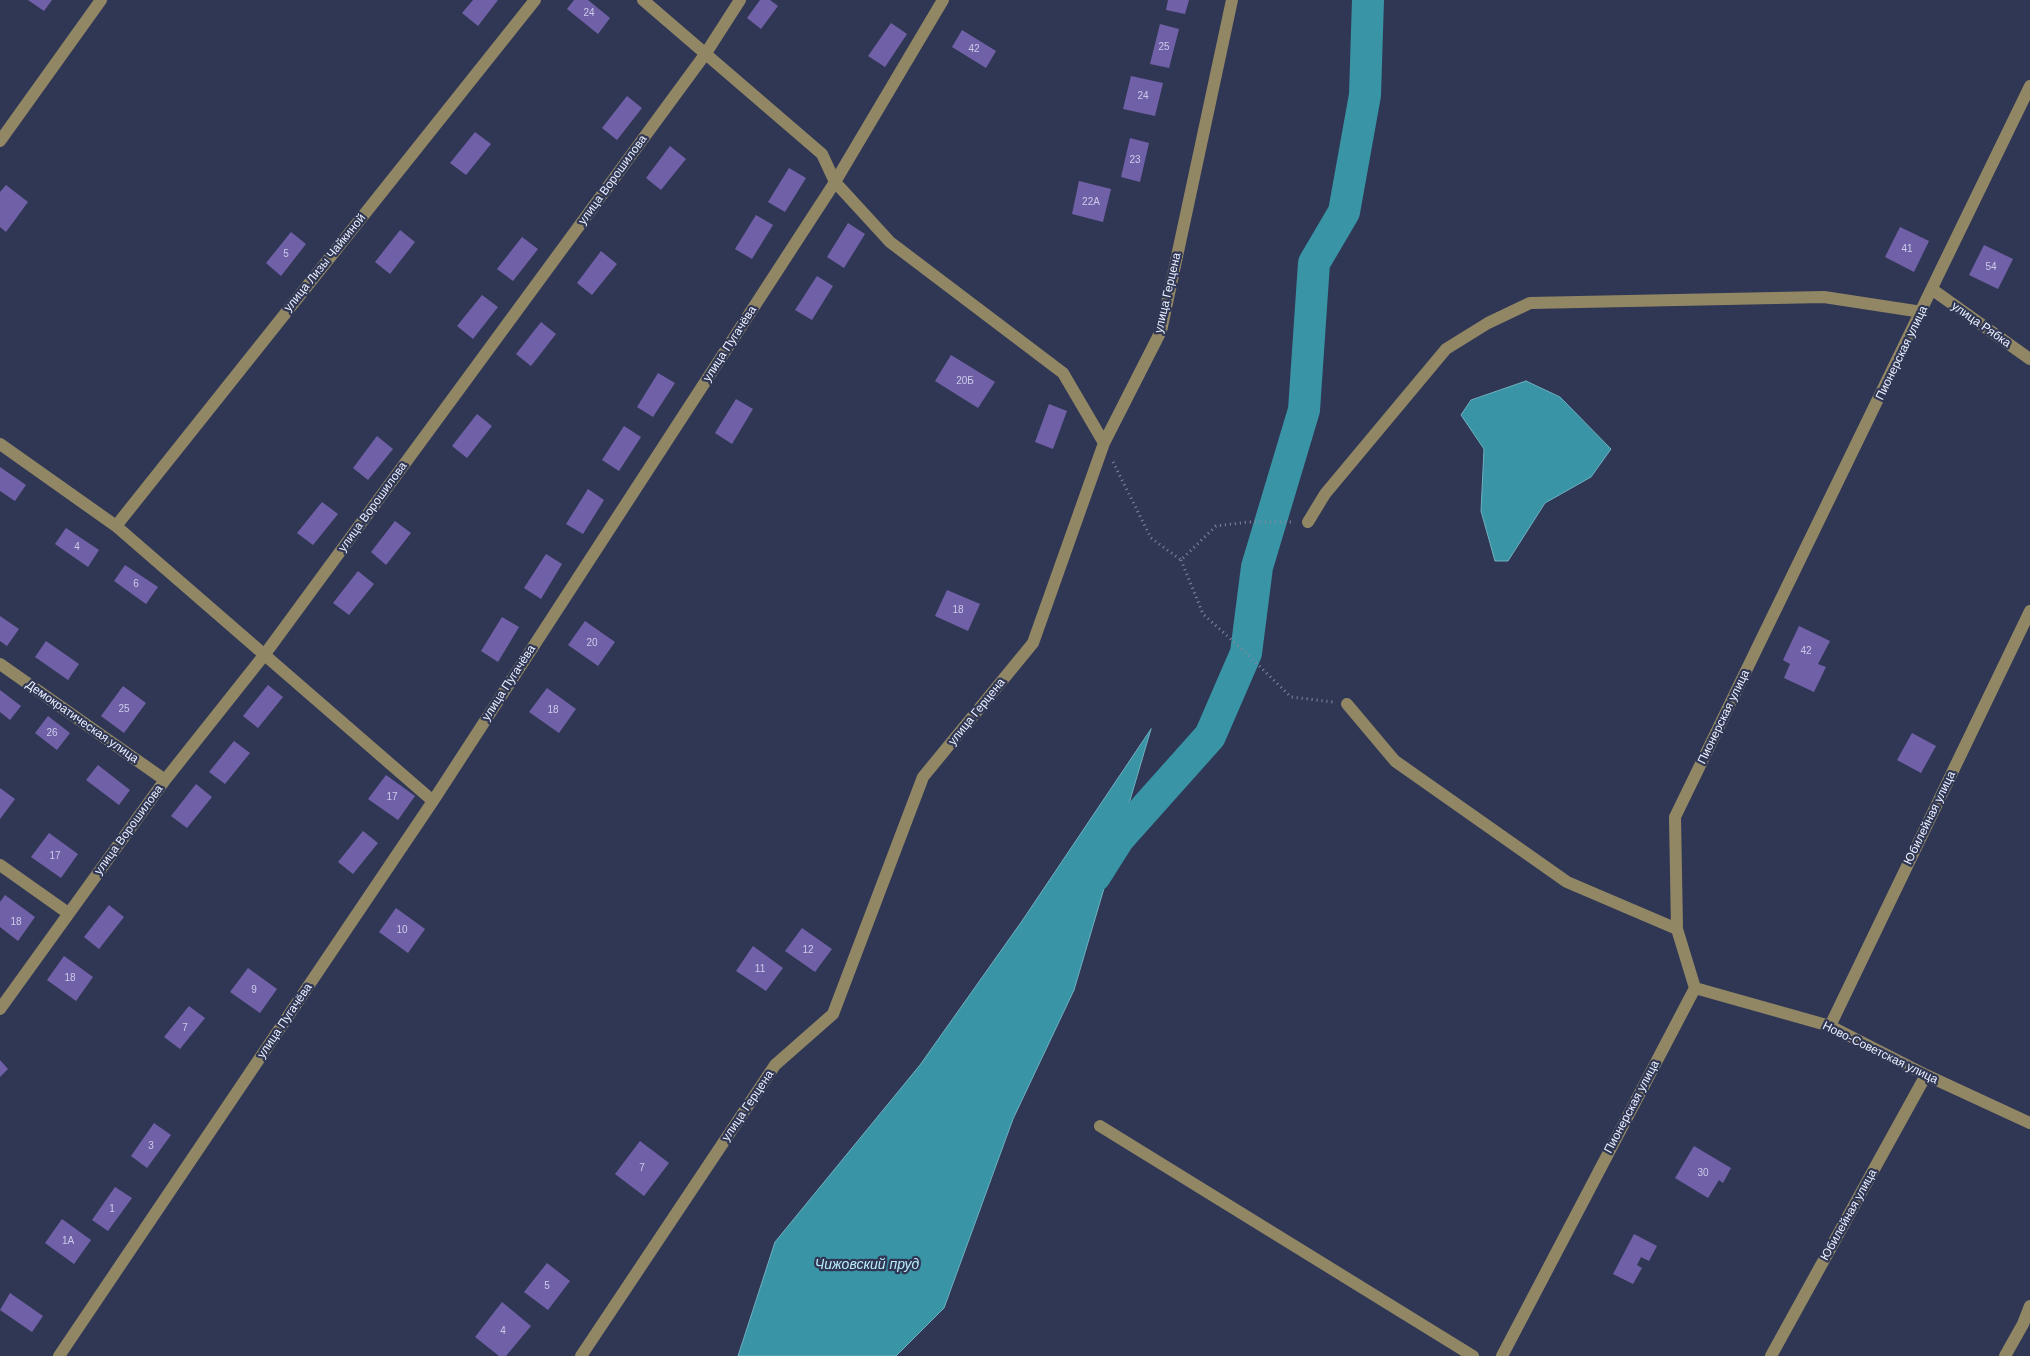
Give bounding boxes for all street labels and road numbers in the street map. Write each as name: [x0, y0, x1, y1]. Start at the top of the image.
street label: улица Ворошилова: [576, 132, 650, 228]
street label: улица Лизы Чайкиной: [281, 211, 369, 315]
street label: улица Герцена: [1152, 251, 1184, 335]
street label: улица Рябка: [1948, 299, 2014, 351]
street label: улица Пугачёва: [700, 303, 760, 385]
street label: Пионерская улица: [1873, 304, 1931, 402]
street label: улица Ворошилова: [336, 459, 410, 555]
street label: улица Пугачёва: [479, 642, 539, 724]
street label: Пионерская улица: [1695, 668, 1753, 766]
street label: улица Герцена: [946, 676, 1008, 748]
street label: Демократическая улица: [23, 678, 141, 766]
street label: Юбилейная улица: [1901, 769, 1959, 867]
street label: улица Ворошилова: [92, 782, 166, 878]
street label: улица Пугачёва: [255, 981, 315, 1061]
street label: Ново-Советская улица: [1820, 1019, 1940, 1087]
street label: Пионерская улица: [1601, 1058, 1663, 1156]
street label: улица Герцена: [719, 1068, 777, 1144]
street label: Юбилейная улица: [1818, 1167, 1880, 1263]

